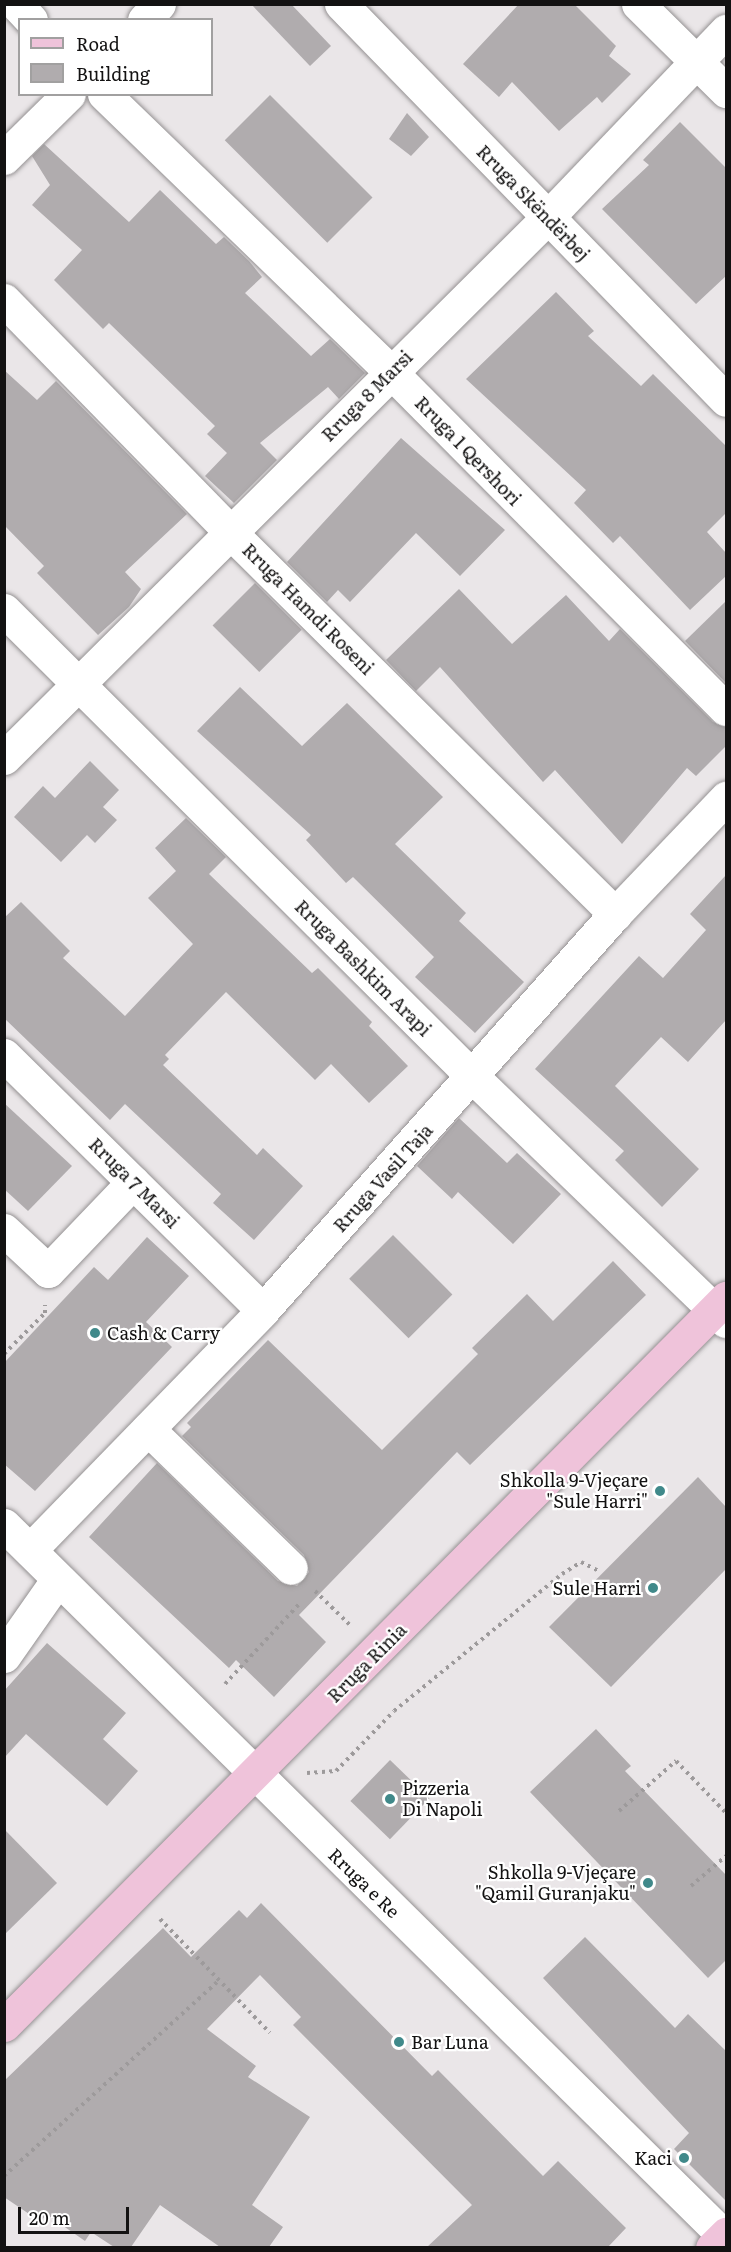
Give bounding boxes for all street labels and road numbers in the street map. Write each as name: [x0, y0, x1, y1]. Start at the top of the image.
street label: Rruga Skëndërbej: [472, 141, 594, 265]
street label: Rruga 8 Marsi: [317, 346, 417, 446]
street label: Rruga 1 Qershori: [411, 392, 525, 510]
street label: Rruga Hamdi Roseni: [238, 539, 378, 679]
street label: Rruga Bashkim Arapi: [291, 896, 435, 1040]
street label: Rruga Vasil Taja: [329, 1120, 437, 1236]
street label: Rruga 7 Marsi: [84, 1133, 184, 1233]
street label: Rruga Rinia: [323, 1619, 411, 1707]
street label: Rruga e Re: [324, 1844, 404, 1922]

